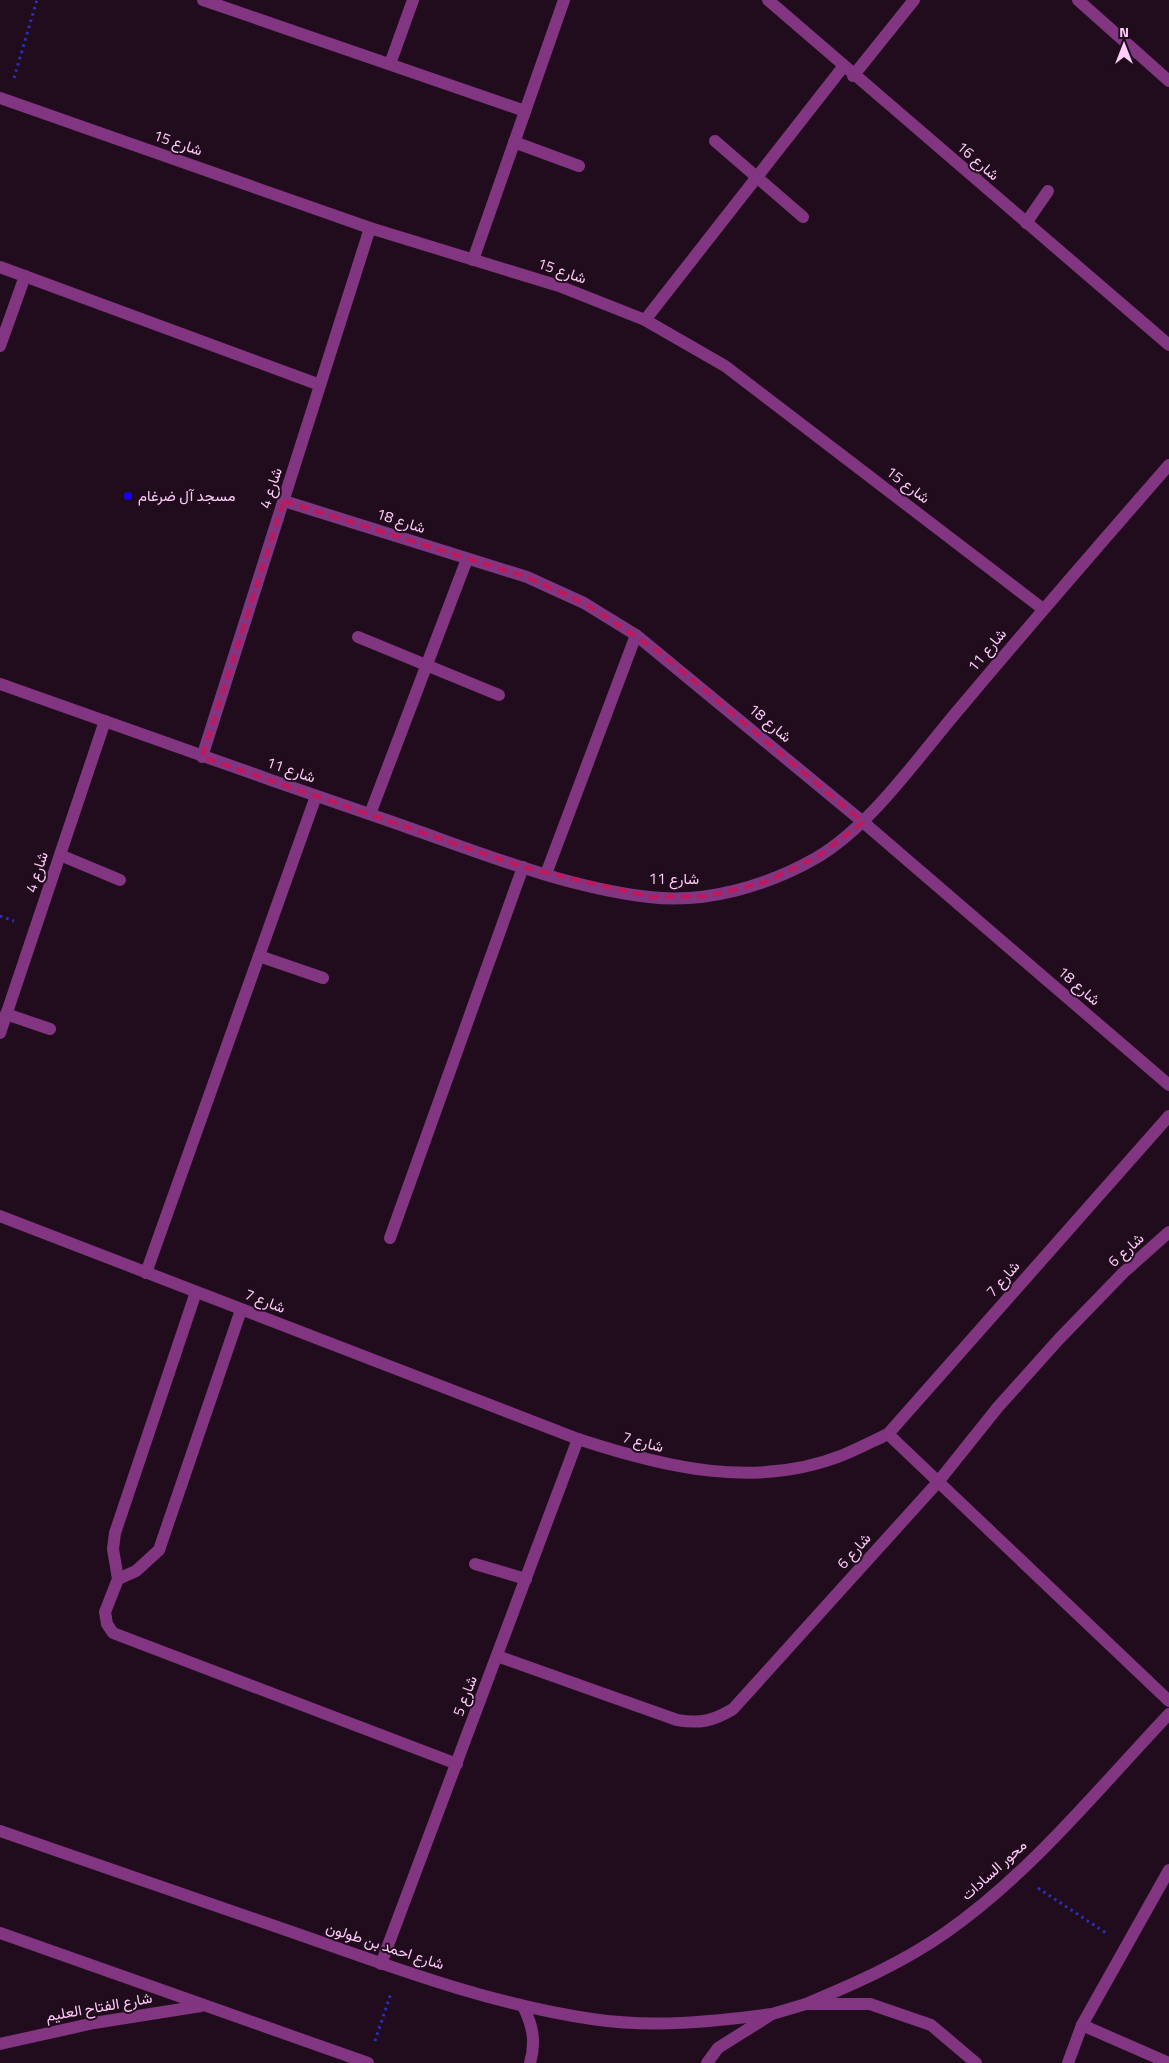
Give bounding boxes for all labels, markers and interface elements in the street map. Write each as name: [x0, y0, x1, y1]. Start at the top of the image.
north arrow: [1099, 20, 1149, 70]
text: N: [1119, 21, 1129, 42]
street label: شارع 15: [151, 123, 206, 162]
street label: شارع 16: [952, 135, 1005, 186]
street label: شارع 15: [535, 251, 590, 290]
street label: شارع 15: [881, 460, 935, 509]
street label: شارع 4: [253, 464, 288, 511]
place label: مسجد آل ضرغام: [138, 484, 235, 507]
marker: مسجد آل ضرغام: [122, 490, 134, 502]
street label: شارع 18: [374, 502, 429, 539]
street label: شارع 11: [962, 623, 1012, 676]
street label: شارع 18: [744, 698, 797, 748]
street label: شارع 11: [264, 750, 319, 789]
street label: شارع 4: [19, 848, 54, 895]
street label: شارع 11: [649, 867, 699, 890]
street label: شارع 18: [1053, 960, 1106, 1011]
street label: شارع 6: [1102, 1227, 1149, 1272]
street label: شارع 7: [980, 1255, 1025, 1302]
street label: شارع 7: [242, 1282, 289, 1319]
street label: شارع 7: [620, 1425, 666, 1458]
street label: شارع 6: [831, 1527, 876, 1574]
street label: شارع 5: [446, 1672, 483, 1719]
street label: محور السادات: [956, 1834, 1032, 1905]
street label: شارع احمد بن طولون: [323, 1916, 447, 1976]
street label: شارع الفتاح العليم: [44, 1986, 154, 2027]

